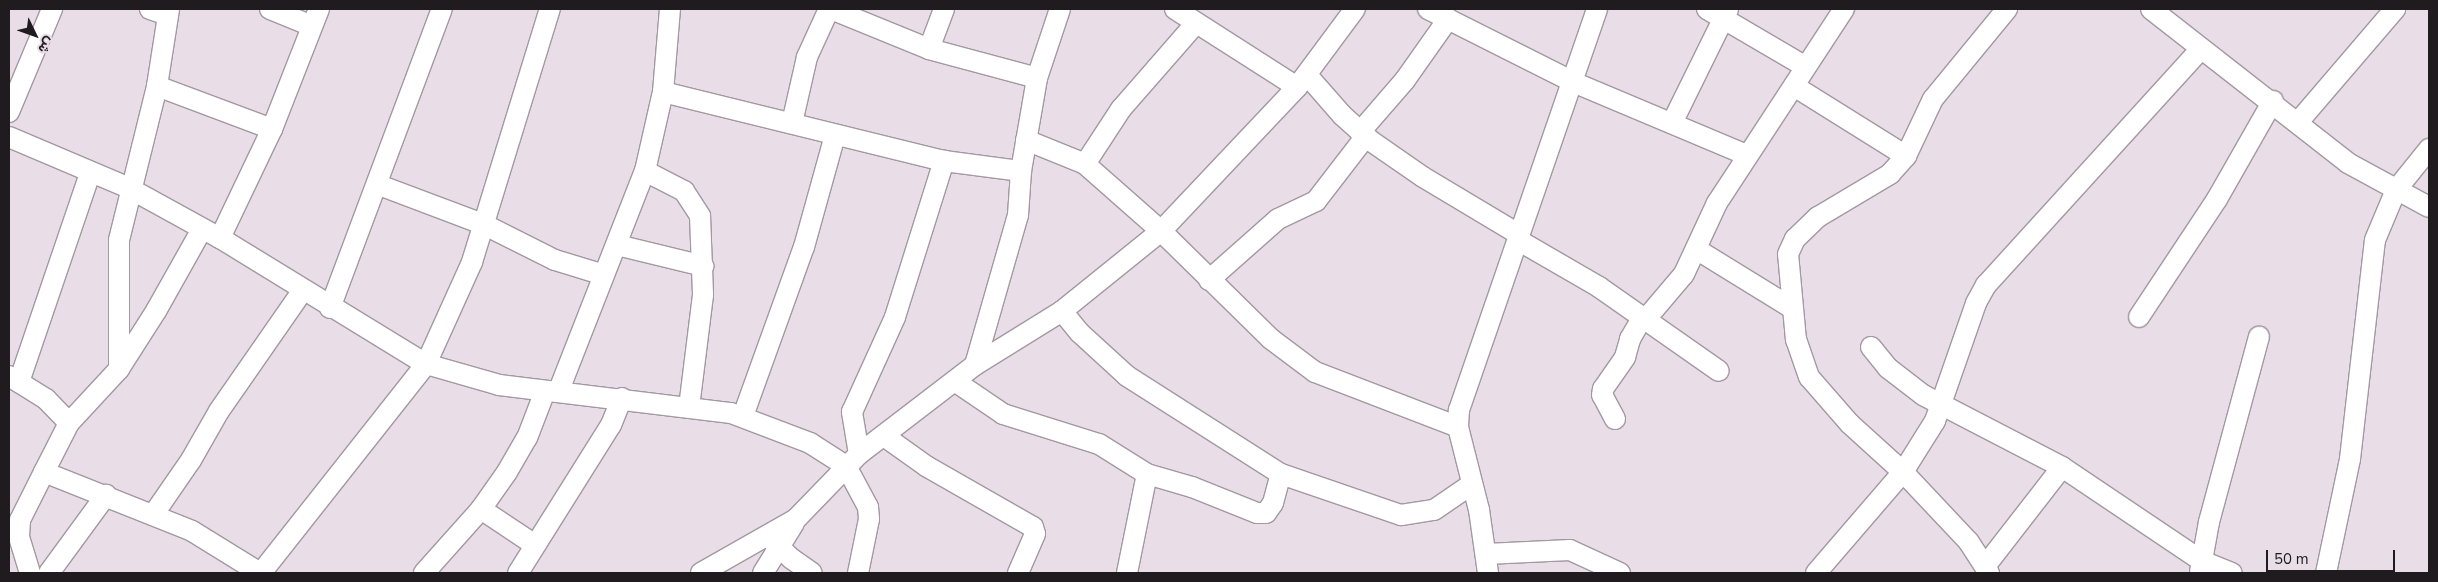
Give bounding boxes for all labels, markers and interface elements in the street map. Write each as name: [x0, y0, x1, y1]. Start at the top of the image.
north arrow: [10, 10, 60, 60]
text: ش: [34, 33, 59, 58]
scale bar: [2268, 540, 2397, 572]
text: 50 m: [2274, 549, 2309, 569]

